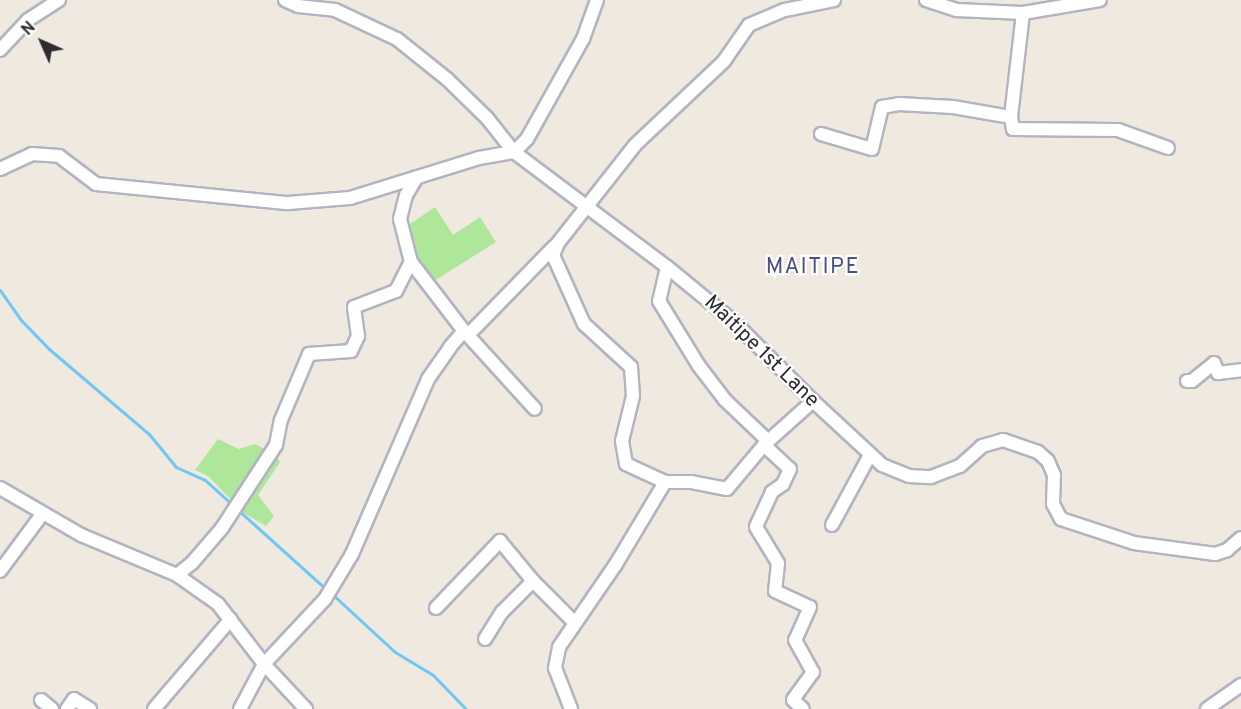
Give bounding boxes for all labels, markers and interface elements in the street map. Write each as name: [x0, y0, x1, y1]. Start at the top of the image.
north arrow: [12, 12, 72, 72]
text: N: [18, 18, 40, 40]
district label: MAITIPE: [766, 255, 860, 281]
street label: Maitipe 1st Lane: [698, 291, 824, 413]

